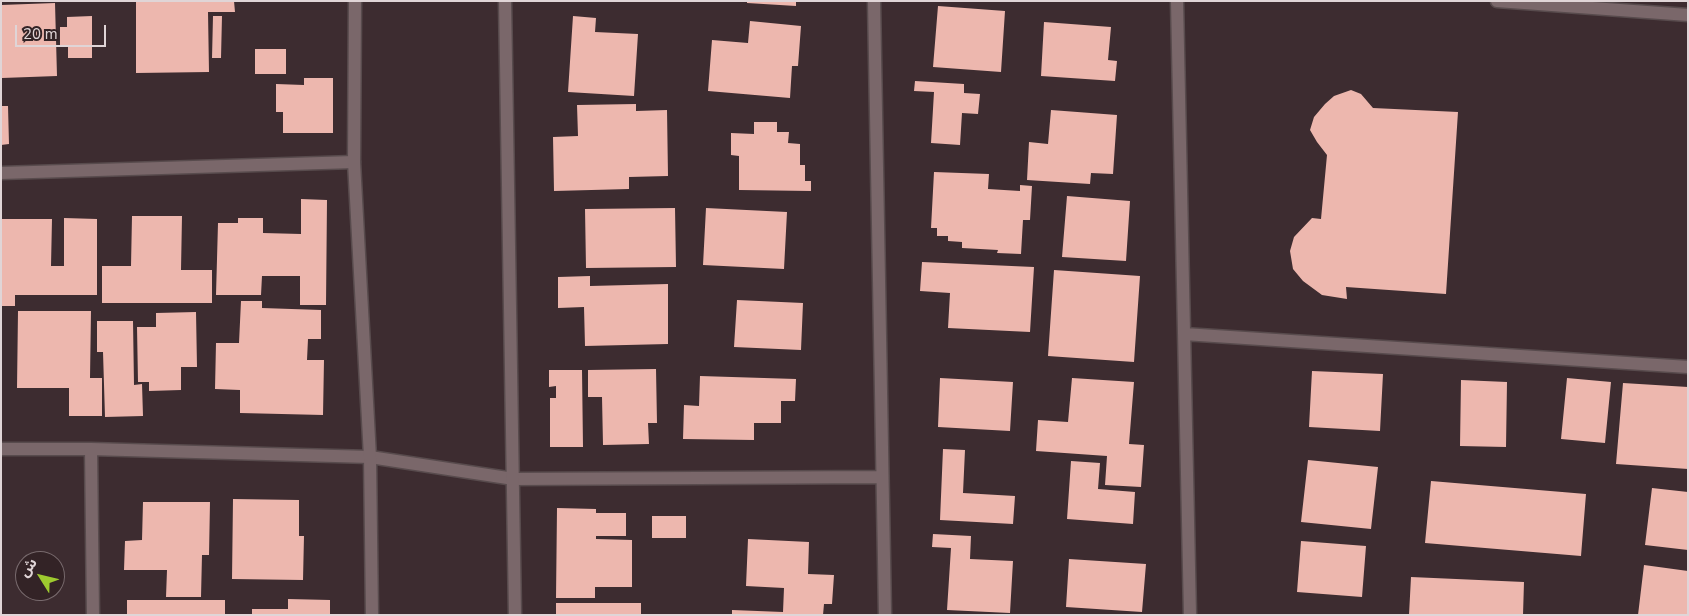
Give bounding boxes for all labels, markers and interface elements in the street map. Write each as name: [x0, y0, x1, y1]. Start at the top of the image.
scale bar: [18, 15, 109, 47]
text: 20 m: [23, 24, 58, 44]
north arrow: [15, 551, 65, 601]
text: ش: [15, 554, 42, 581]

